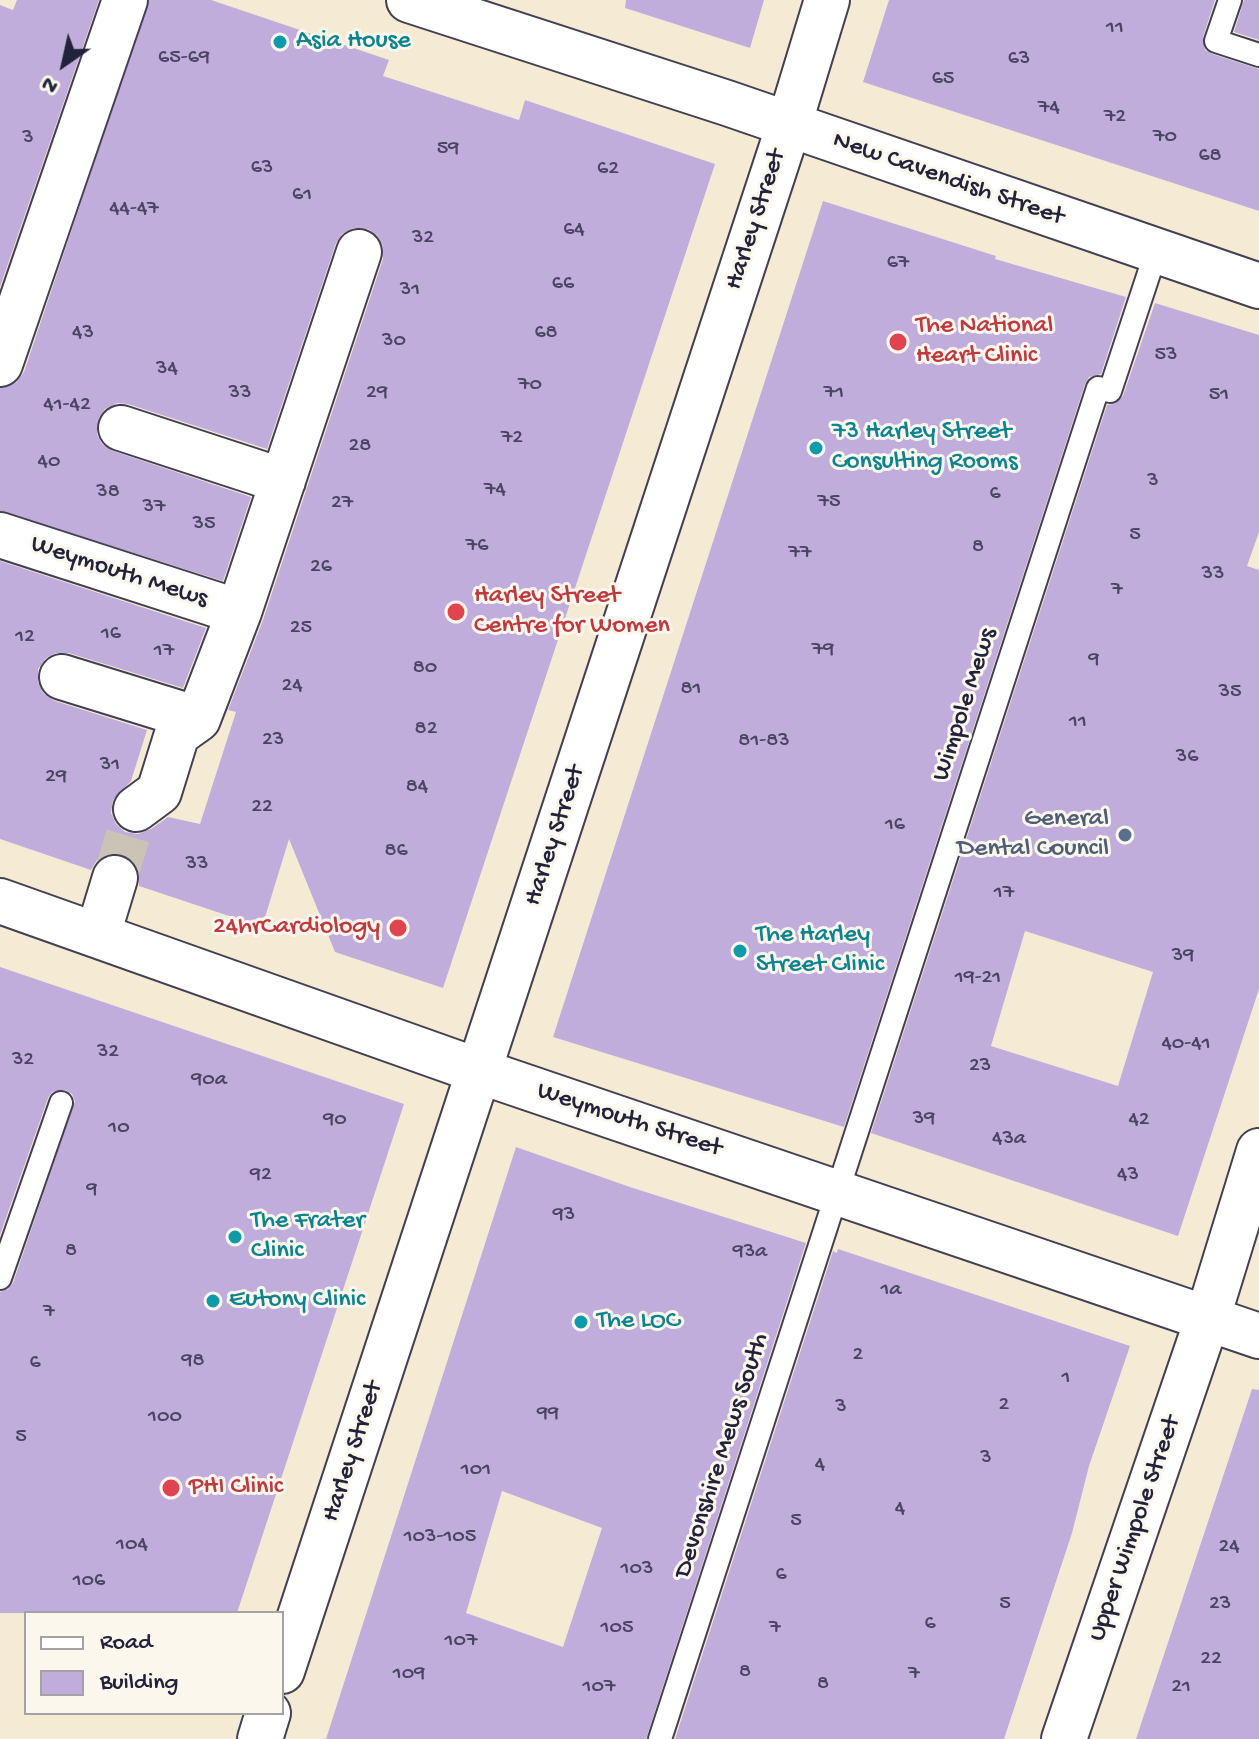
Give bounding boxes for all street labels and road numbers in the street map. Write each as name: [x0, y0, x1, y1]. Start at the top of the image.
street label: New Cavendish Street: [828, 126, 1068, 234]
street label: Harley Street: [720, 146, 794, 294]
street label: Weymouth Mews: [26, 530, 212, 616]
street label: Wimpole Mews: [927, 625, 1005, 785]
street label: Harley Street: [519, 762, 593, 910]
street label: Weymouth Street: [533, 1076, 725, 1166]
street label: Devonshire Mews South: [669, 1330, 777, 1582]
street label: Harley Street: [317, 1378, 391, 1526]
street label: Upper Wimpole Street: [1083, 1412, 1189, 1646]

